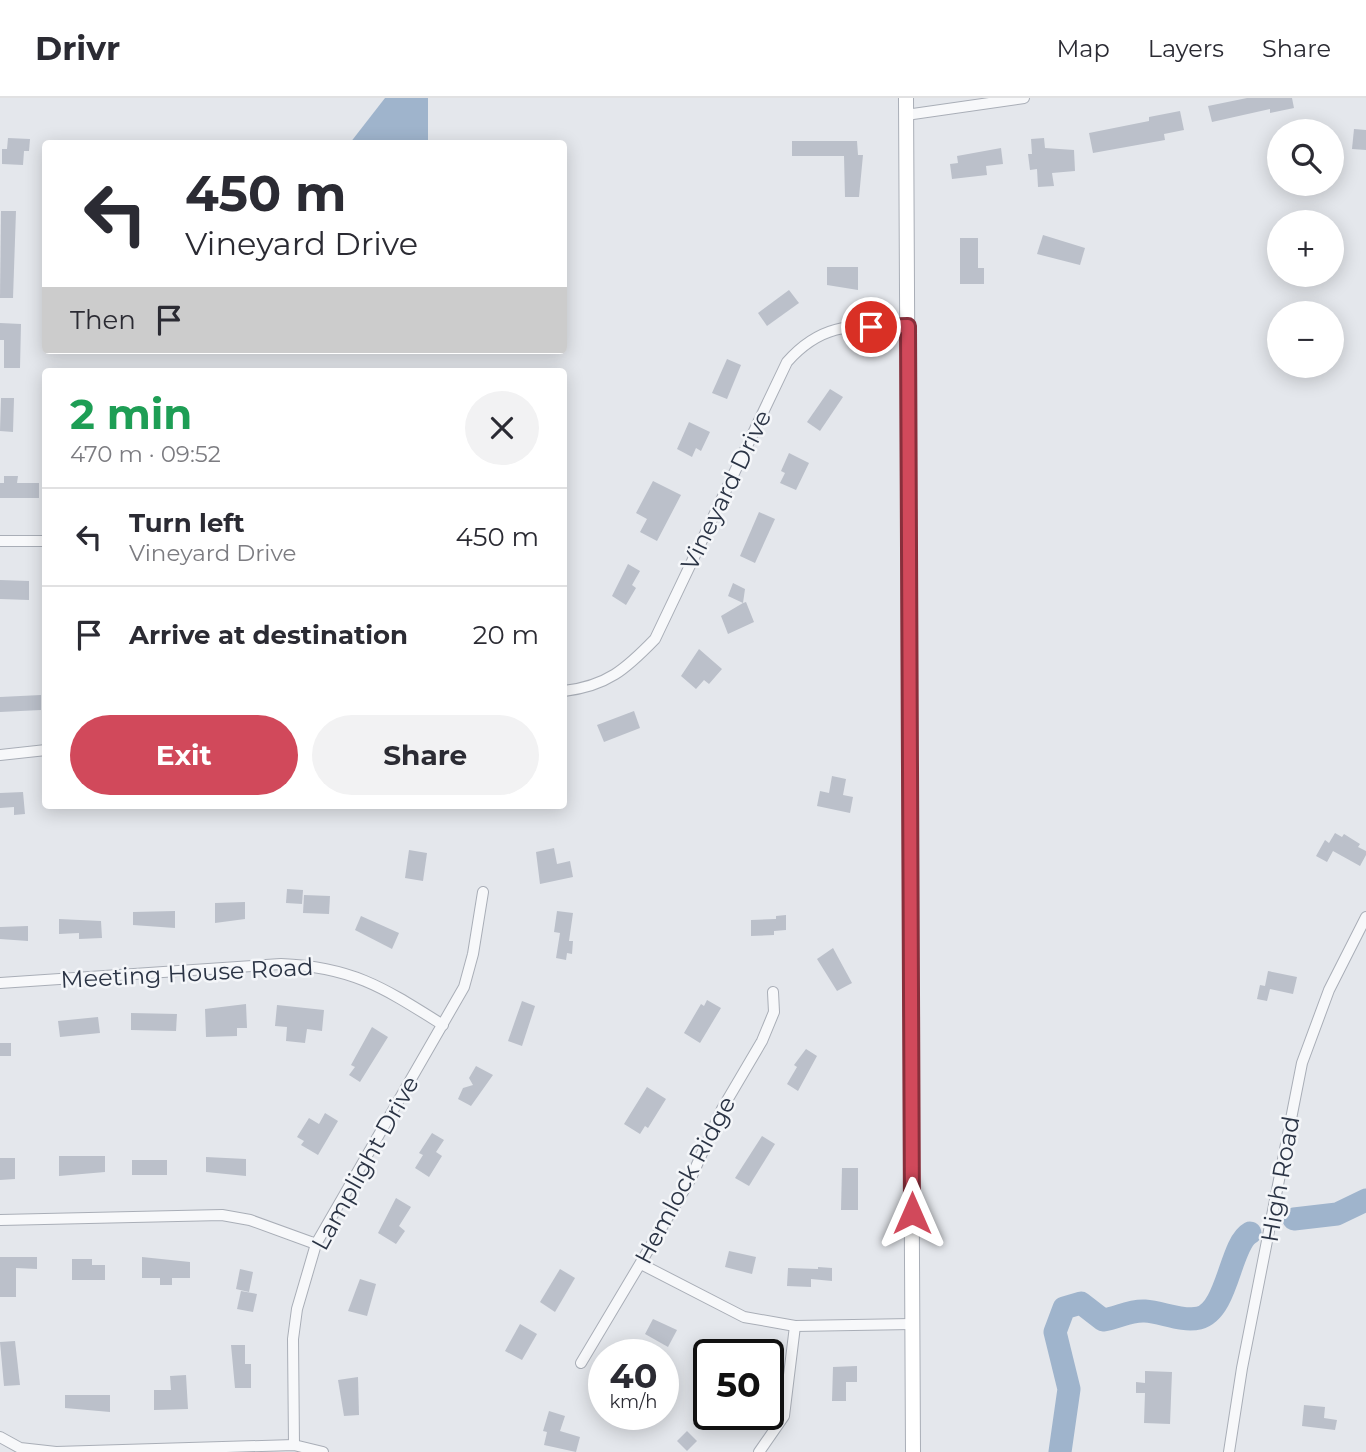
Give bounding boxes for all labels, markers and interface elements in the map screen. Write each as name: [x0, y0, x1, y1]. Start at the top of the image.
text: Drivr: [35, 28, 120, 68]
text: Map: [1056, 34, 1110, 63]
text: Layers: [1148, 34, 1224, 63]
text: Share: [1262, 34, 1331, 63]
map controls: [1267, 119, 1344, 378]
button: search: [1267, 119, 1344, 196]
text: 450 m: [185, 164, 346, 223]
icon: left: [70, 168, 161, 259]
button: +: [1267, 210, 1344, 287]
text: Vineyard Drive: [185, 224, 418, 263]
pin: [841, 297, 901, 357]
icon: arrive: [150, 301, 188, 339]
button: −: [1267, 301, 1344, 378]
text: Then: [70, 304, 136, 336]
icon: arrive: [852, 308, 890, 346]
text: 2 min: [70, 388, 192, 440]
button: close: [465, 391, 539, 465]
street label: Vineyard Drive: [675, 405, 777, 575]
text: 470 m · 09:52: [70, 440, 221, 468]
text: Turn left: [129, 507, 245, 539]
icon: left: [70, 518, 108, 556]
text: 450 m: [456, 521, 539, 553]
text: Vineyard Drive: [129, 539, 297, 567]
icon: arrive: [70, 616, 108, 654]
text: Arrive at destination: [129, 619, 408, 651]
text: 20 m: [473, 619, 539, 651]
button: Exit: [70, 715, 298, 795]
button: Share: [312, 715, 539, 795]
street label: Meeting House Road: [60, 952, 314, 994]
street label: Lamplight Drive: [305, 1071, 425, 1255]
street label: Hemlock Ridge: [629, 1091, 741, 1269]
street label: High Road: [1255, 1114, 1305, 1244]
position arrow: [875, 1176, 949, 1250]
speed limit sign: 50: [693, 1339, 784, 1430]
text: 40: [610, 1354, 657, 1397]
text: km/h: [609, 1391, 658, 1413]

